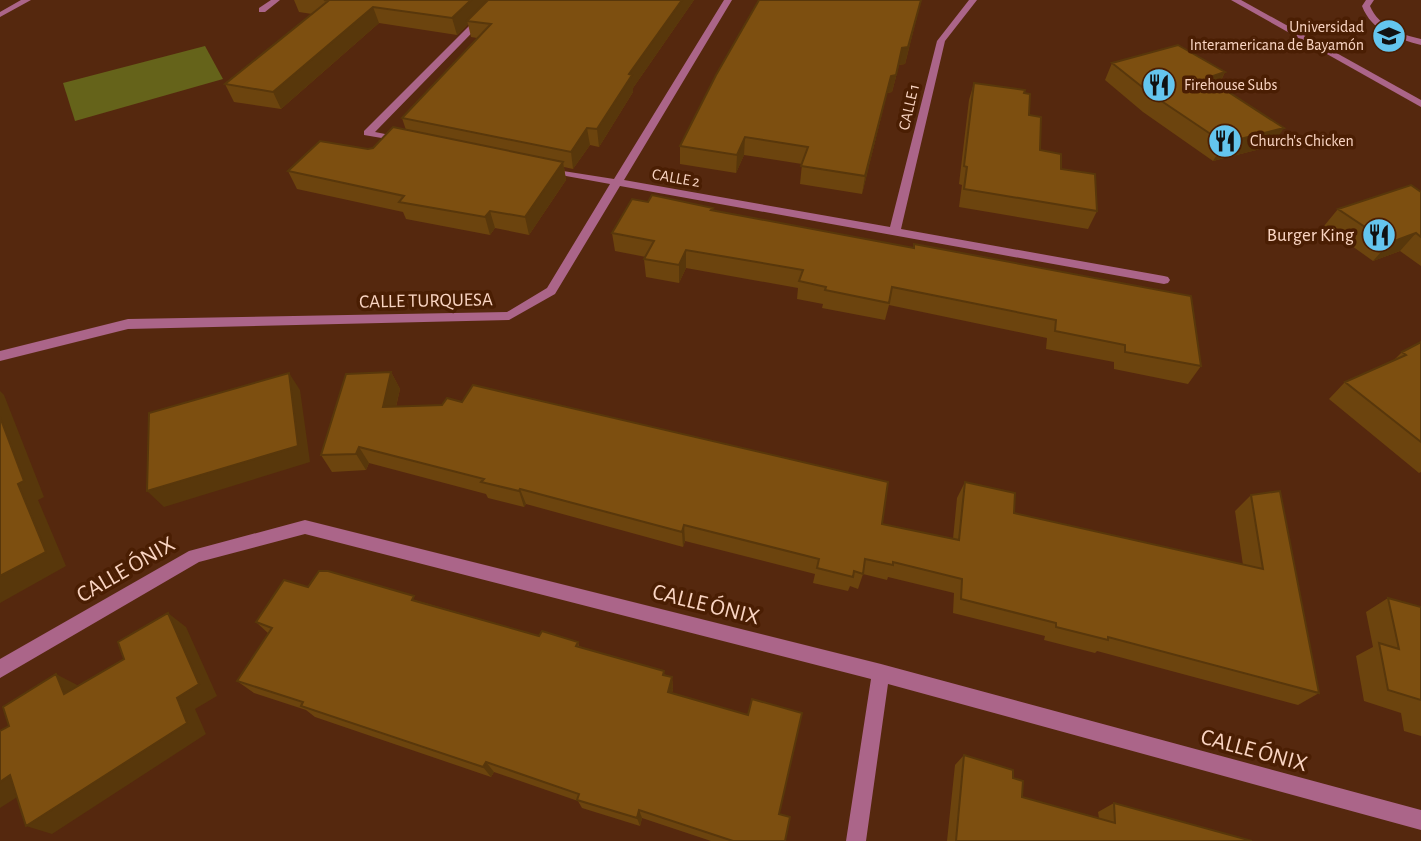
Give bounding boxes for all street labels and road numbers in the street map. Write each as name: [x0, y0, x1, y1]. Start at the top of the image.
street label: CALLE 1: [896, 82, 922, 132]
street label: CALLE 2: [651, 166, 701, 190]
street label: CALLE TURQUESA: [359, 290, 493, 312]
street label: CALLE ÓNIX: [71, 530, 179, 607]
street label: CALLE ÓNIX: [650, 578, 763, 629]
street label: CALLE ÓNIX: [1198, 723, 1311, 776]

